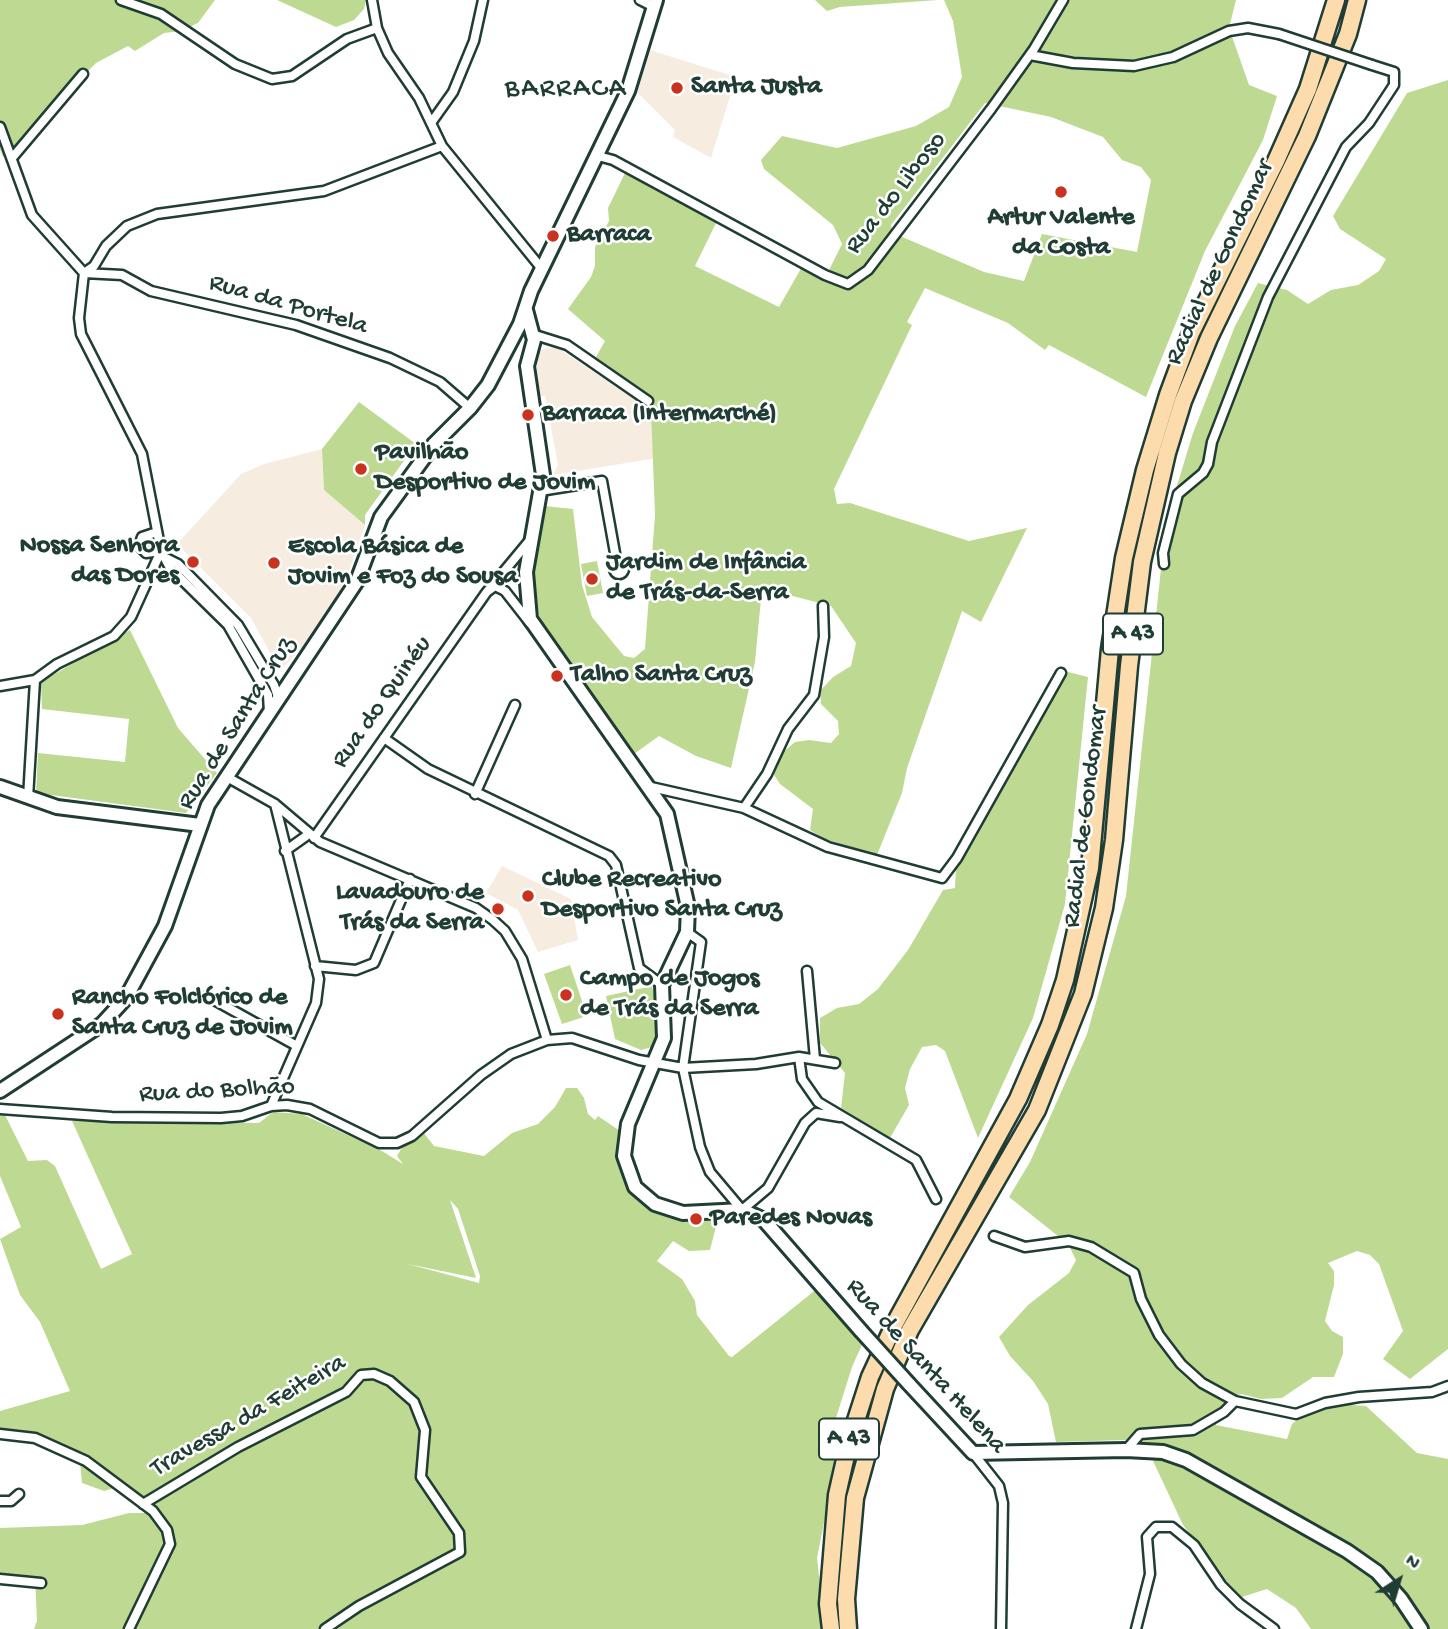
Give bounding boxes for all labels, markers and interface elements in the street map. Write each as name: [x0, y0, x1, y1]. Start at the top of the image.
place label: Santa Justa: [691, 72, 822, 104]
district label: BARRACA: [506, 74, 626, 108]
marker: Santa Justa: [669, 80, 685, 96]
street label: Rua do Liboso: [840, 127, 954, 261]
street label: Radial de Gondomar: [1160, 155, 1282, 371]
marker: Artur Valente da Costa: [1053, 184, 1069, 200]
place label: Artur Valente da Costa: [987, 203, 1135, 264]
place label: Barraca: [567, 220, 651, 252]
marker: Barraca: [545, 228, 561, 244]
street label: Rua da Portela: [205, 268, 371, 344]
place label: Barraca (Intermarché): [542, 399, 777, 431]
marker: Barraca (Intermarché): [520, 407, 536, 423]
place label: Pavilhão Desportivo de Jovim: [375, 438, 595, 500]
marker: Pavilhão Desportivo de Jovim: [353, 461, 369, 477]
place label: Nossa Senhora das Dores: [20, 531, 179, 592]
place label: Escola Básica de Jovim e Foz do Sousa: [288, 532, 518, 594]
place label: Jardim de Infância de Trás-da-Serra: [606, 548, 806, 610]
marker: Nossa Senhora das Dores: [185, 554, 201, 570]
marker: Escola Básica de Jovim e Foz do Sousa: [266, 555, 282, 571]
marker: Jardim de Infância de Trás-da-Serra: [584, 571, 600, 587]
road number: A 43: [1103, 614, 1163, 654]
street label: Rua do Quinéu: [326, 631, 440, 775]
street label: Rua de Santa Cruz: [172, 632, 304, 816]
place label: Talho Santa Cruz: [571, 660, 752, 692]
marker: Talho Santa Cruz: [549, 668, 565, 684]
street label: Radial de Gondomar: [1058, 704, 1116, 930]
place label: Clube Recreativo Desportivo Santa Cruz: [542, 865, 782, 926]
place label: Lavadouro de Trás da Serra: [336, 878, 484, 940]
marker: Clube Recreativo Desportivo Santa Cruz: [520, 888, 536, 904]
marker: Lavadouro de Trás da Serra: [490, 901, 506, 917]
place label: Campo de Jogos de Trás da Serra: [580, 964, 759, 1026]
place label: Rancho Folclórico de Santa Cruz de Jovim: [72, 983, 293, 1044]
marker: Campo de Jogos de Trás da Serra: [558, 987, 574, 1003]
marker: Rancho Folclórico de Santa Cruz de Jovim: [50, 1006, 66, 1022]
street label: Rua do Bolhão: [138, 1072, 296, 1112]
place label: Paredes Novas: [710, 1203, 872, 1235]
marker: Paredes Novas: [688, 1211, 704, 1227]
street label: Rua de Santa Helena: [838, 1273, 1012, 1461]
street label: Travessa da Feiteira: [146, 1349, 352, 1485]
road number: A 43: [819, 1419, 879, 1460]
north arrow: [1364, 1545, 1434, 1615]
text: N: [1400, 1550, 1424, 1576]

